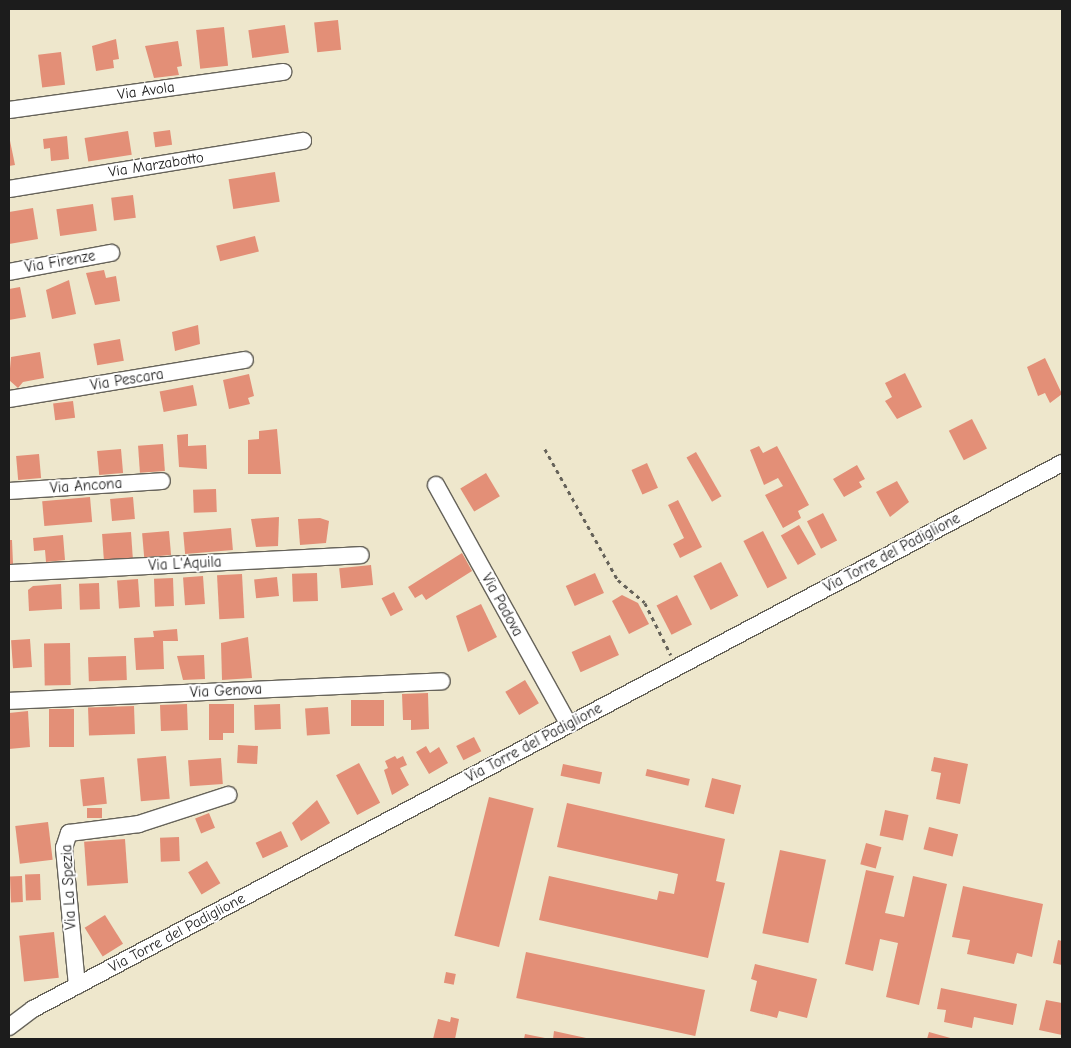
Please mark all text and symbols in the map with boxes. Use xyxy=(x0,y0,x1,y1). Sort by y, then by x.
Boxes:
street label: Via Avola xyxy=(116,78,176,104)
street label: Via Marzabotto xyxy=(107,149,205,181)
street label: Via Firenze xyxy=(23,247,97,277)
street label: Via Pescara xyxy=(89,365,165,395)
street label: Via Ancona xyxy=(49,474,123,498)
street label: Via Torre del Padiglione xyxy=(821,509,963,597)
street label: Via L'Aquila xyxy=(148,553,222,575)
street label: Via Padova xyxy=(477,570,527,640)
street label: Via Genova xyxy=(189,680,263,702)
street label: Via Torre del Padiglione xyxy=(463,699,605,787)
street label: Via La Spezia xyxy=(58,844,80,930)
street label: Via Torre del Padiglione xyxy=(106,889,248,977)

